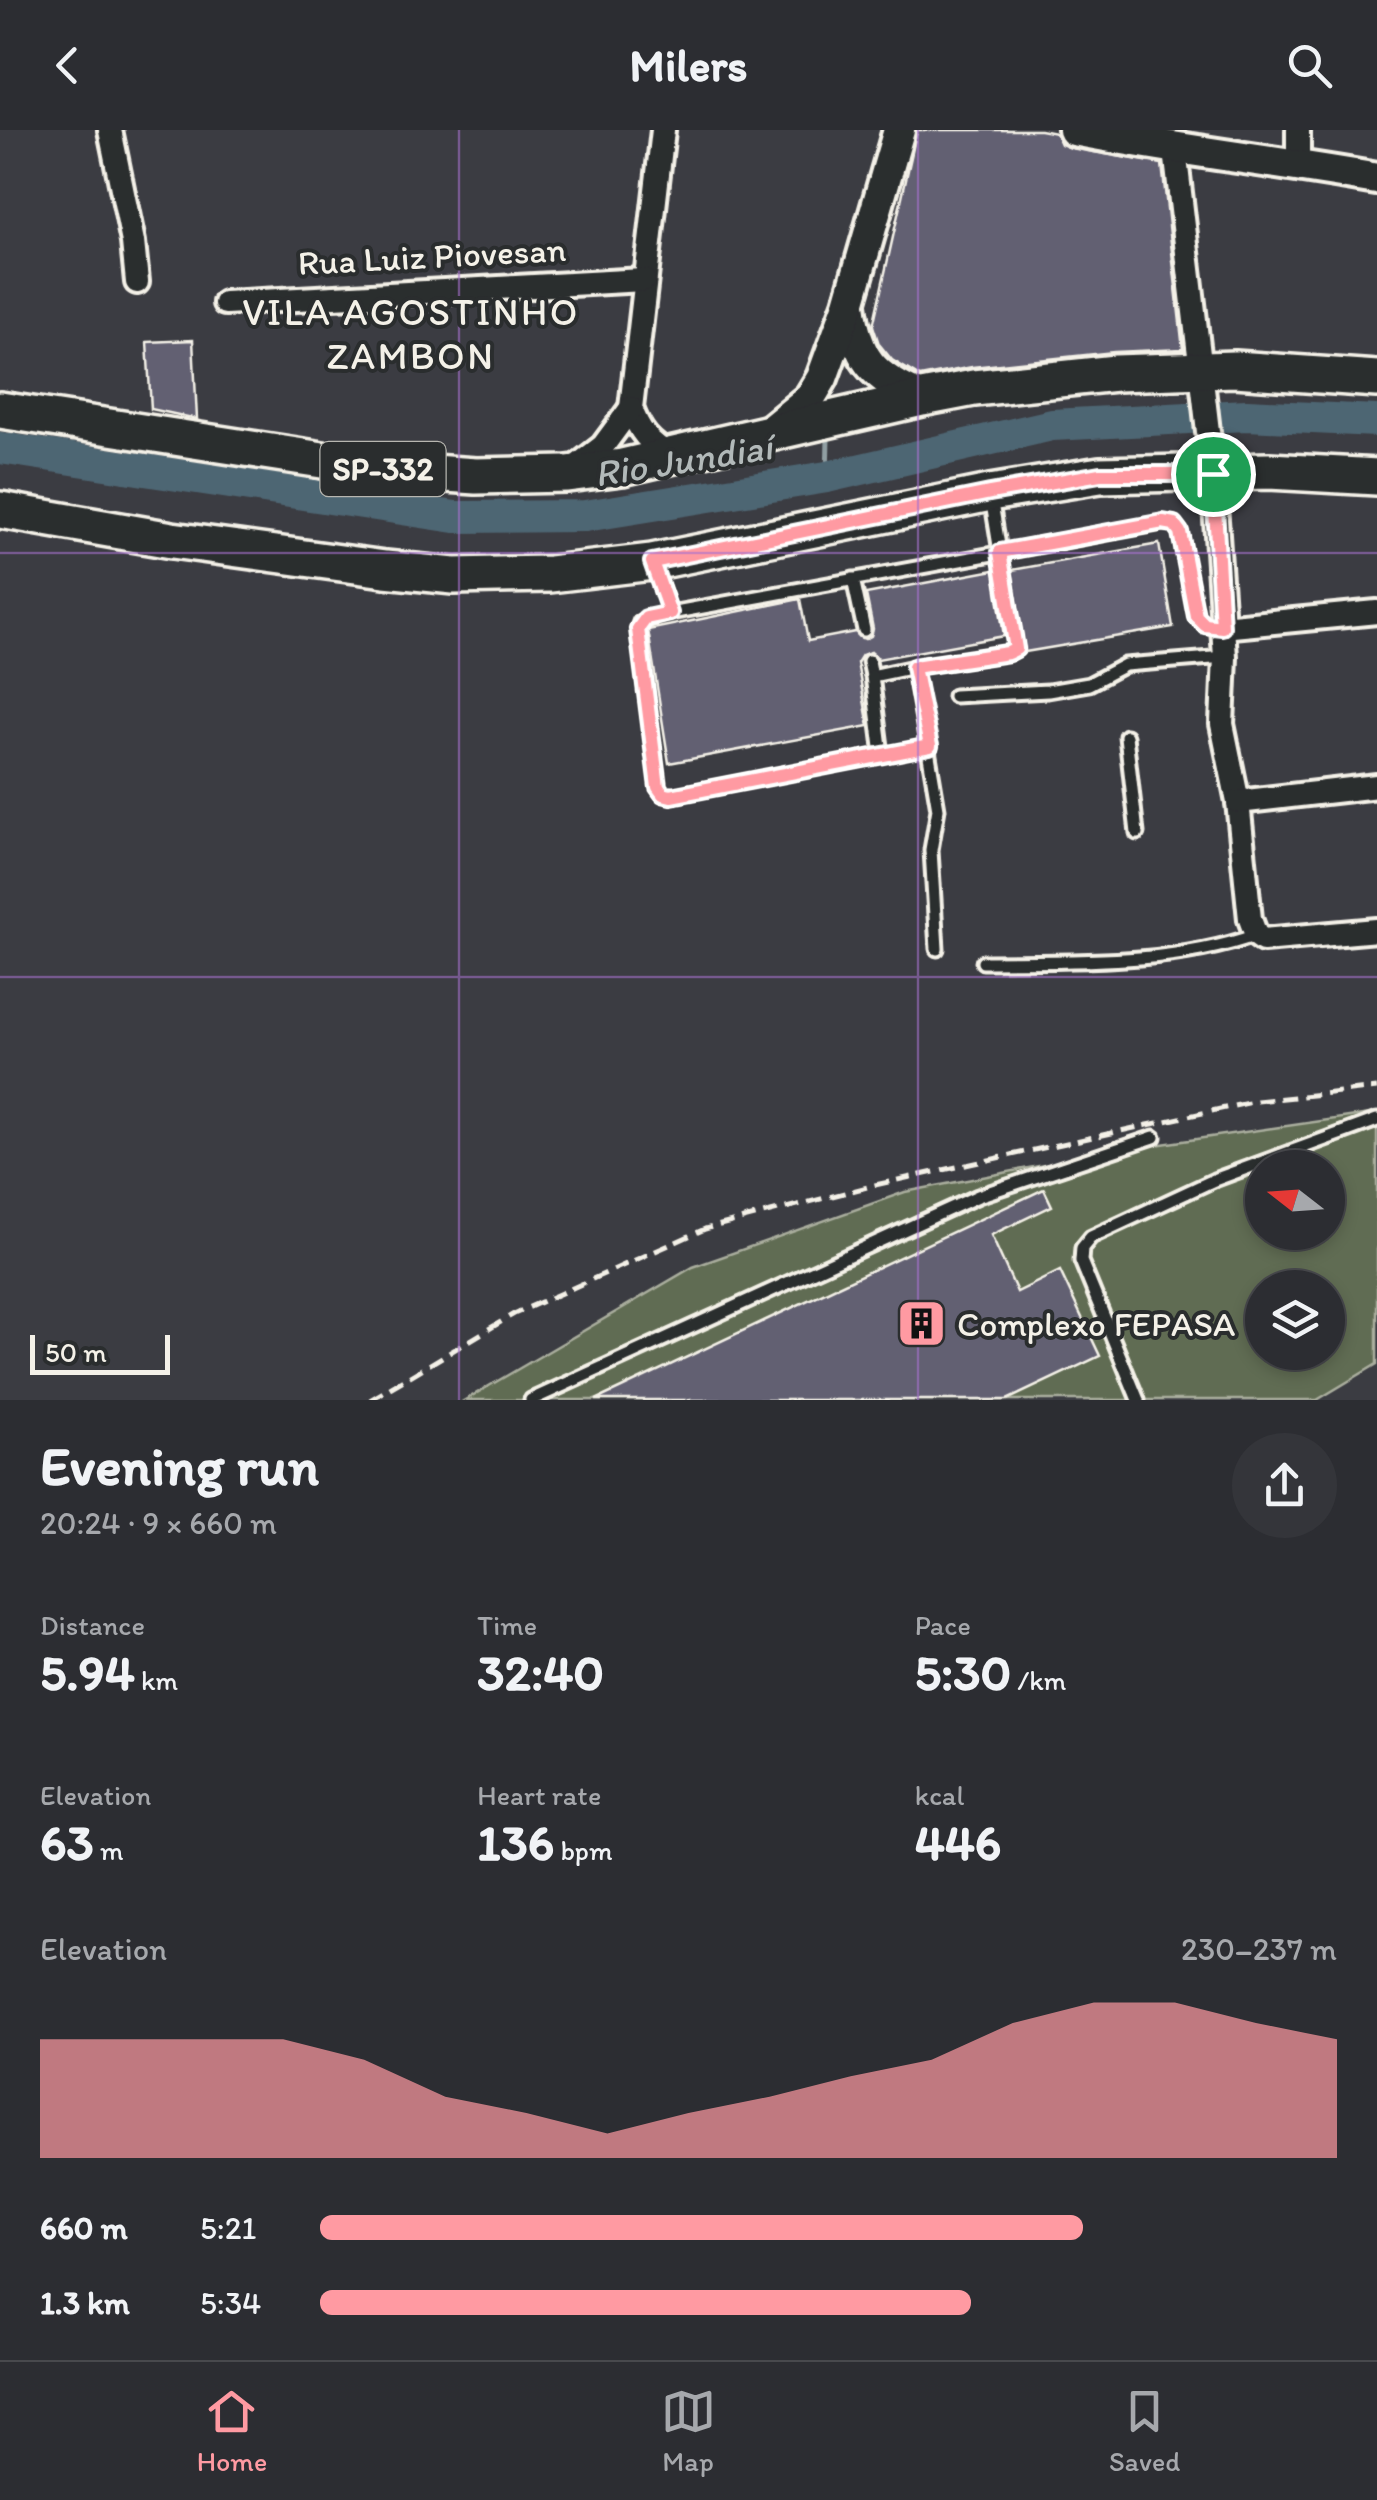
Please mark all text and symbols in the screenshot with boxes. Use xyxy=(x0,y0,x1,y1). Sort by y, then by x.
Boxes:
icon: back xyxy=(40,38,95,93)
text: Milers xyxy=(629,38,748,92)
icon: search xyxy=(1282,38,1337,93)
street label: Rua Luiz Piovesan xyxy=(297,228,567,284)
district label: VILA AGOSTINHO ZAMBON xyxy=(242,289,580,379)
water label: Rio Jundiaí xyxy=(591,422,781,497)
pin xyxy=(1171,432,1256,517)
road number: SP-332 xyxy=(320,442,446,496)
icon: arrive xyxy=(1186,447,1241,502)
north arrow xyxy=(1245,1150,1345,1250)
map controls xyxy=(1245,1150,1345,1370)
button: layers xyxy=(1245,1270,1345,1370)
building icon: Complexo FEPASA xyxy=(896,1298,948,1350)
place label: Complexo FEPASA xyxy=(957,1303,1235,1345)
scale bar xyxy=(30,1330,170,1374)
text: 50 m xyxy=(45,1335,107,1369)
text: Evening run xyxy=(40,1433,319,1499)
button: share xyxy=(1232,1433,1337,1538)
text: 20:24 · 9 × 660 m xyxy=(40,1504,277,1542)
text: Distance xyxy=(40,1608,145,1642)
text: Time xyxy=(477,1608,537,1642)
text: Pace xyxy=(915,1608,971,1642)
text: 5.94 xyxy=(40,1642,135,1703)
text: 32:40 xyxy=(477,1642,604,1703)
text: 5:30 xyxy=(915,1642,1011,1703)
text: km xyxy=(135,1663,178,1697)
text: /km xyxy=(1011,1663,1066,1697)
text: Elevation xyxy=(40,1778,151,1812)
text: Heart rate xyxy=(477,1778,601,1812)
text: kcal xyxy=(915,1778,964,1812)
text: 63 xyxy=(40,1812,94,1873)
text: 136 xyxy=(477,1812,554,1873)
text: 446 xyxy=(915,1812,1001,1873)
text: m xyxy=(94,1833,124,1867)
text: bpm xyxy=(554,1833,612,1867)
text: Elevation xyxy=(40,1930,167,1968)
text: 230–237 m xyxy=(1181,1930,1337,1968)
text: 660 m xyxy=(40,2209,128,2247)
text: 5:21 xyxy=(200,2209,256,2247)
text: 1.3 km xyxy=(40,2284,130,2322)
text: 5:34 xyxy=(200,2284,261,2322)
tab: Home xyxy=(197,2384,267,2478)
tab: Map xyxy=(661,2384,716,2478)
tab: Saved xyxy=(1109,2384,1180,2478)

